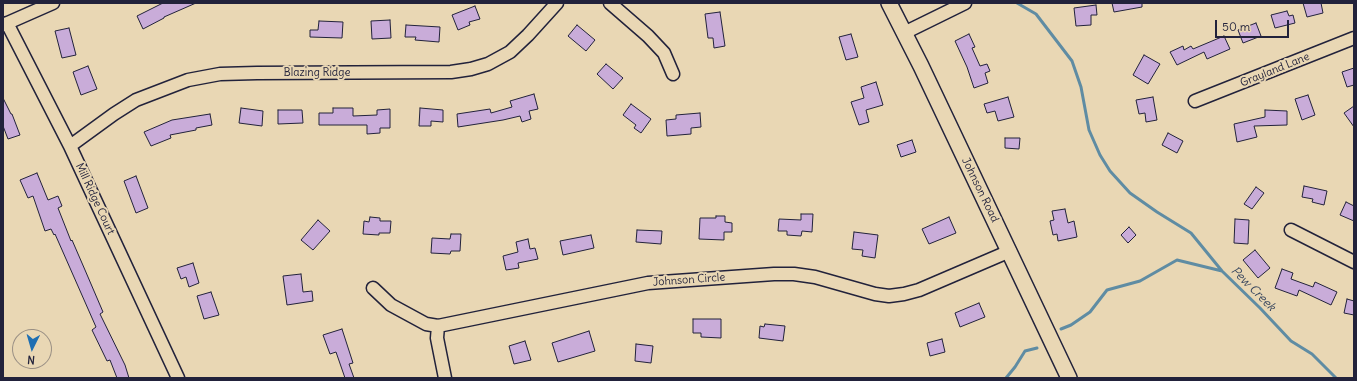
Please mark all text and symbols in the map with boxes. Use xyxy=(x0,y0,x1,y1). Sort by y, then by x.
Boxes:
scale bar xyxy=(1217,12,1291,38)
text: 50 m xyxy=(1222,19,1250,34)
street label: Grayland Lane xyxy=(1238,50,1312,90)
street label: Blazing Ridge xyxy=(284,66,350,80)
street label: Johnson Road xyxy=(959,155,1001,225)
street label: Mill Ridge Court xyxy=(73,161,117,237)
water label: Pew Creek xyxy=(1228,264,1278,314)
street label: Johnson Circle xyxy=(652,271,726,289)
north arrow xyxy=(12,329,52,369)
text: N xyxy=(27,353,35,367)

